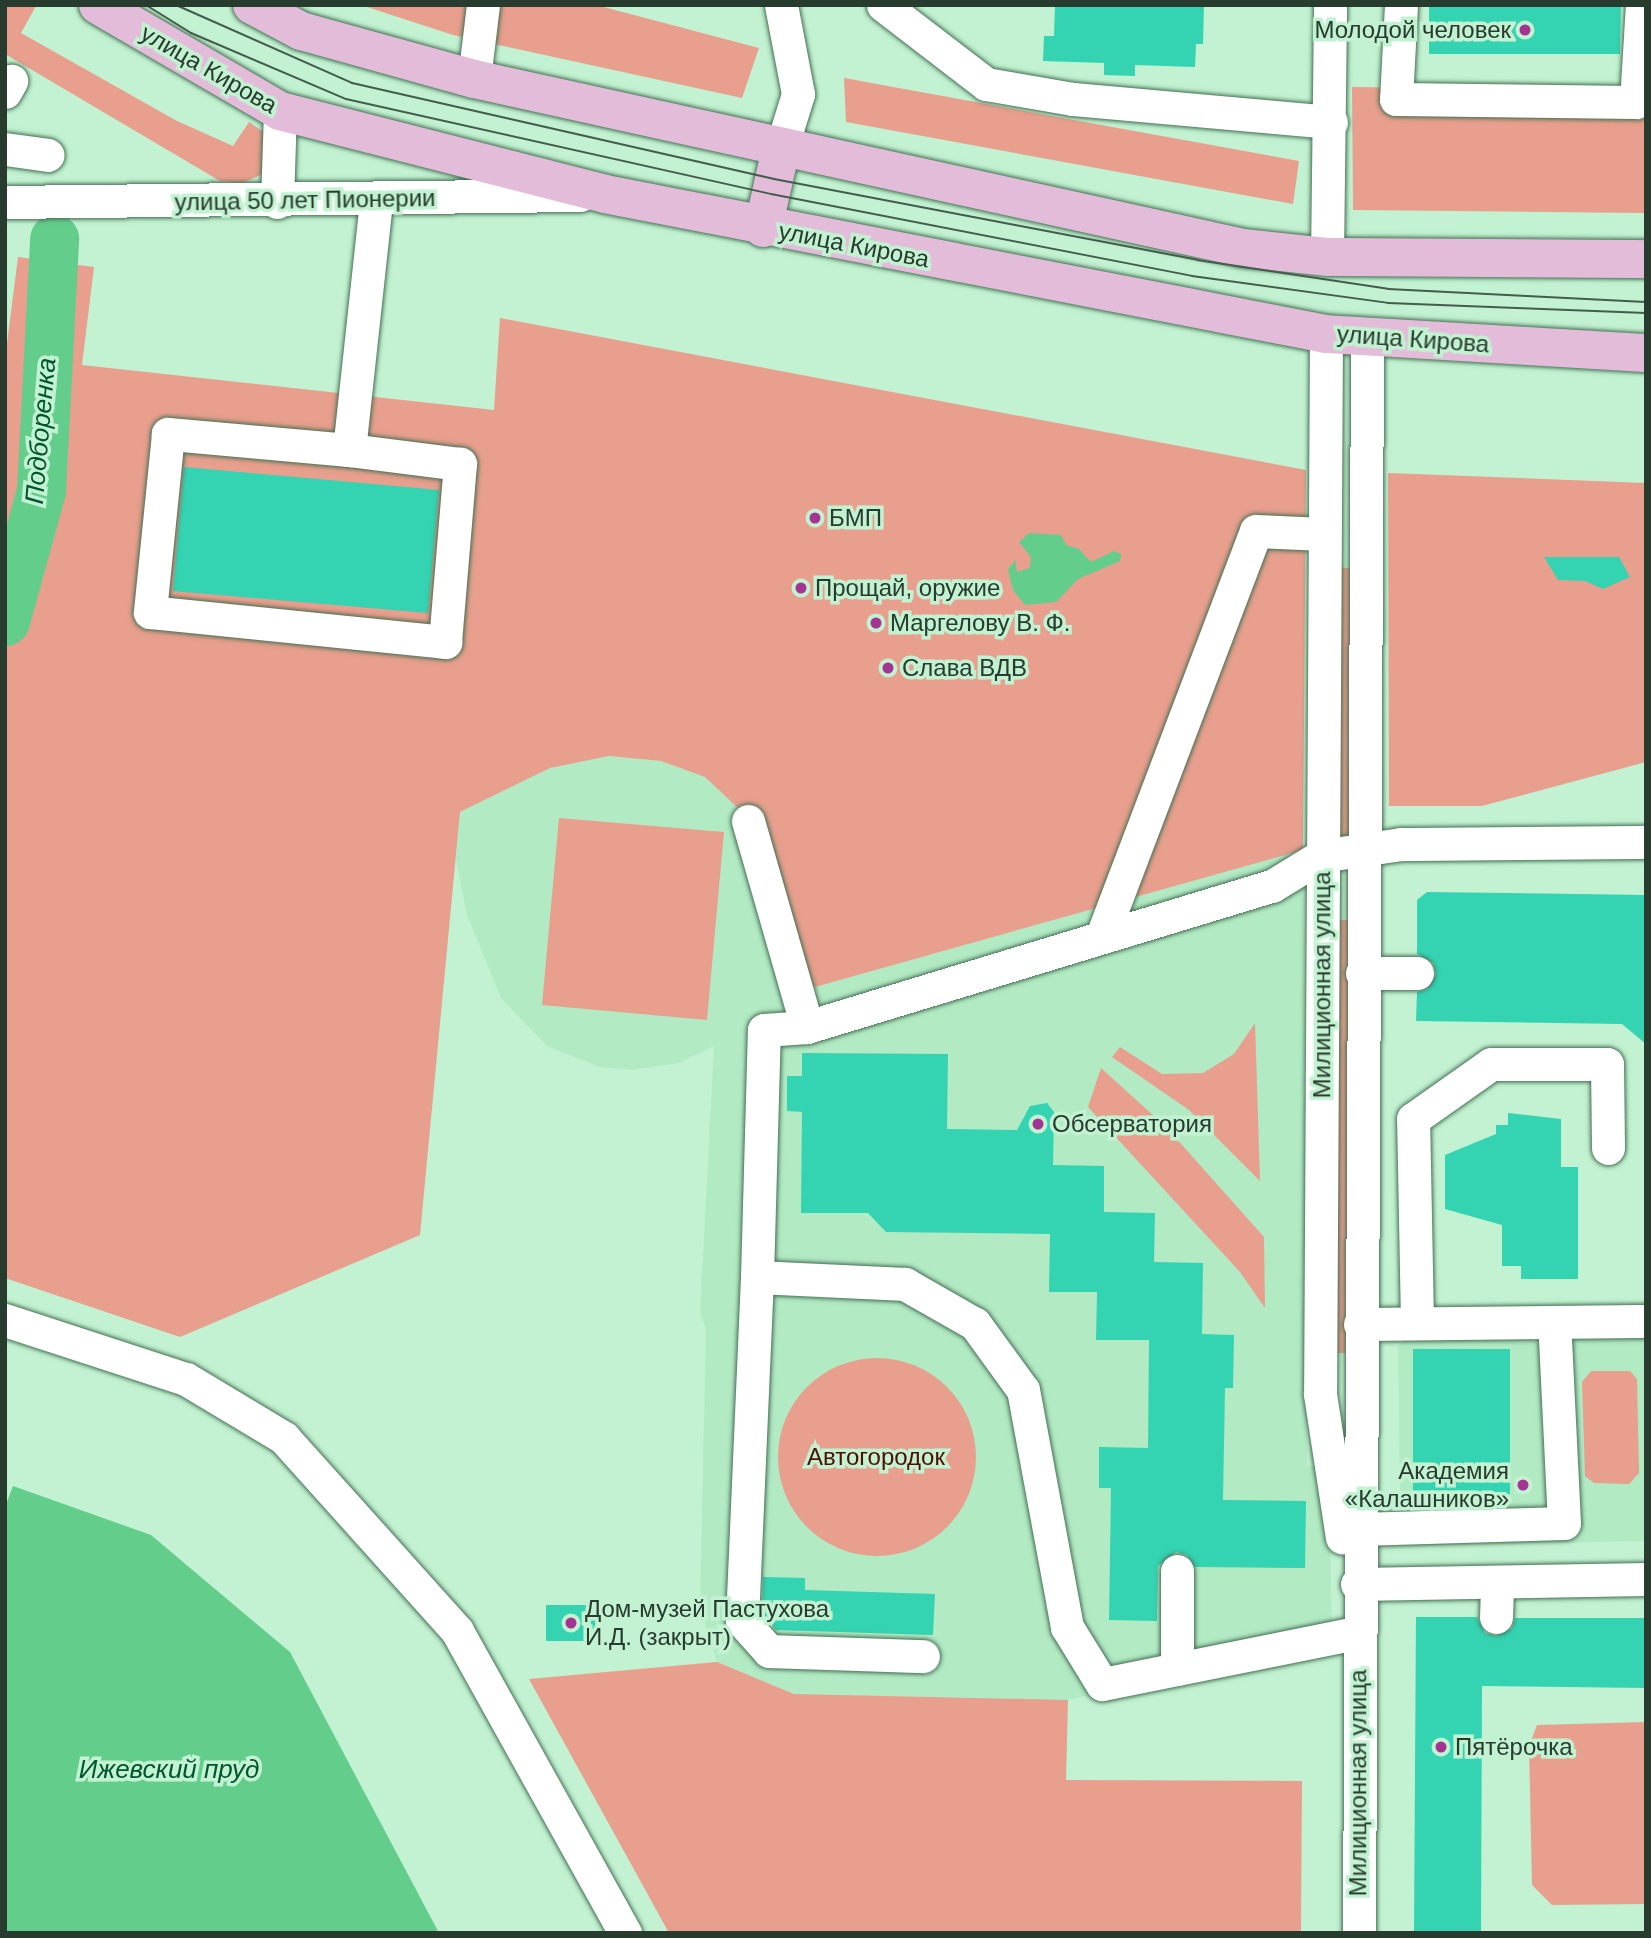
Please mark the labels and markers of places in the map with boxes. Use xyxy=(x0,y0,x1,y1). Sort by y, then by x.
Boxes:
place label: Молодой человек xyxy=(1314,16,1511,44)
marker: Молодой человек xyxy=(1517,22,1533,38)
place label: БМП xyxy=(829,504,882,532)
marker: БМП xyxy=(807,510,823,526)
place label: Прощай, оружие xyxy=(815,574,1000,602)
marker: Прощай, оружие xyxy=(793,580,809,596)
place label: Маргелову В. Ф. xyxy=(890,609,1071,637)
marker: Маргелову В. Ф. xyxy=(868,615,884,631)
place label: Слава ВДВ xyxy=(902,654,1027,682)
marker: Слава ВДВ xyxy=(880,660,896,676)
place label: Обсерватория xyxy=(1052,1110,1212,1138)
marker: Обсерватория xyxy=(1030,1116,1046,1132)
place label: Академия «Калашников» xyxy=(1345,1457,1509,1513)
marker: Академия «Калашников» xyxy=(1515,1477,1531,1493)
place label: Дом-музей Пастухова И.Д. (закрыт) xyxy=(585,1595,829,1651)
marker: Дом-музей Пастухова И.Д. (закрыт) xyxy=(563,1615,579,1631)
place label: Пятёрочка xyxy=(1455,1733,1573,1761)
marker: Пятёрочка xyxy=(1433,1739,1449,1755)

